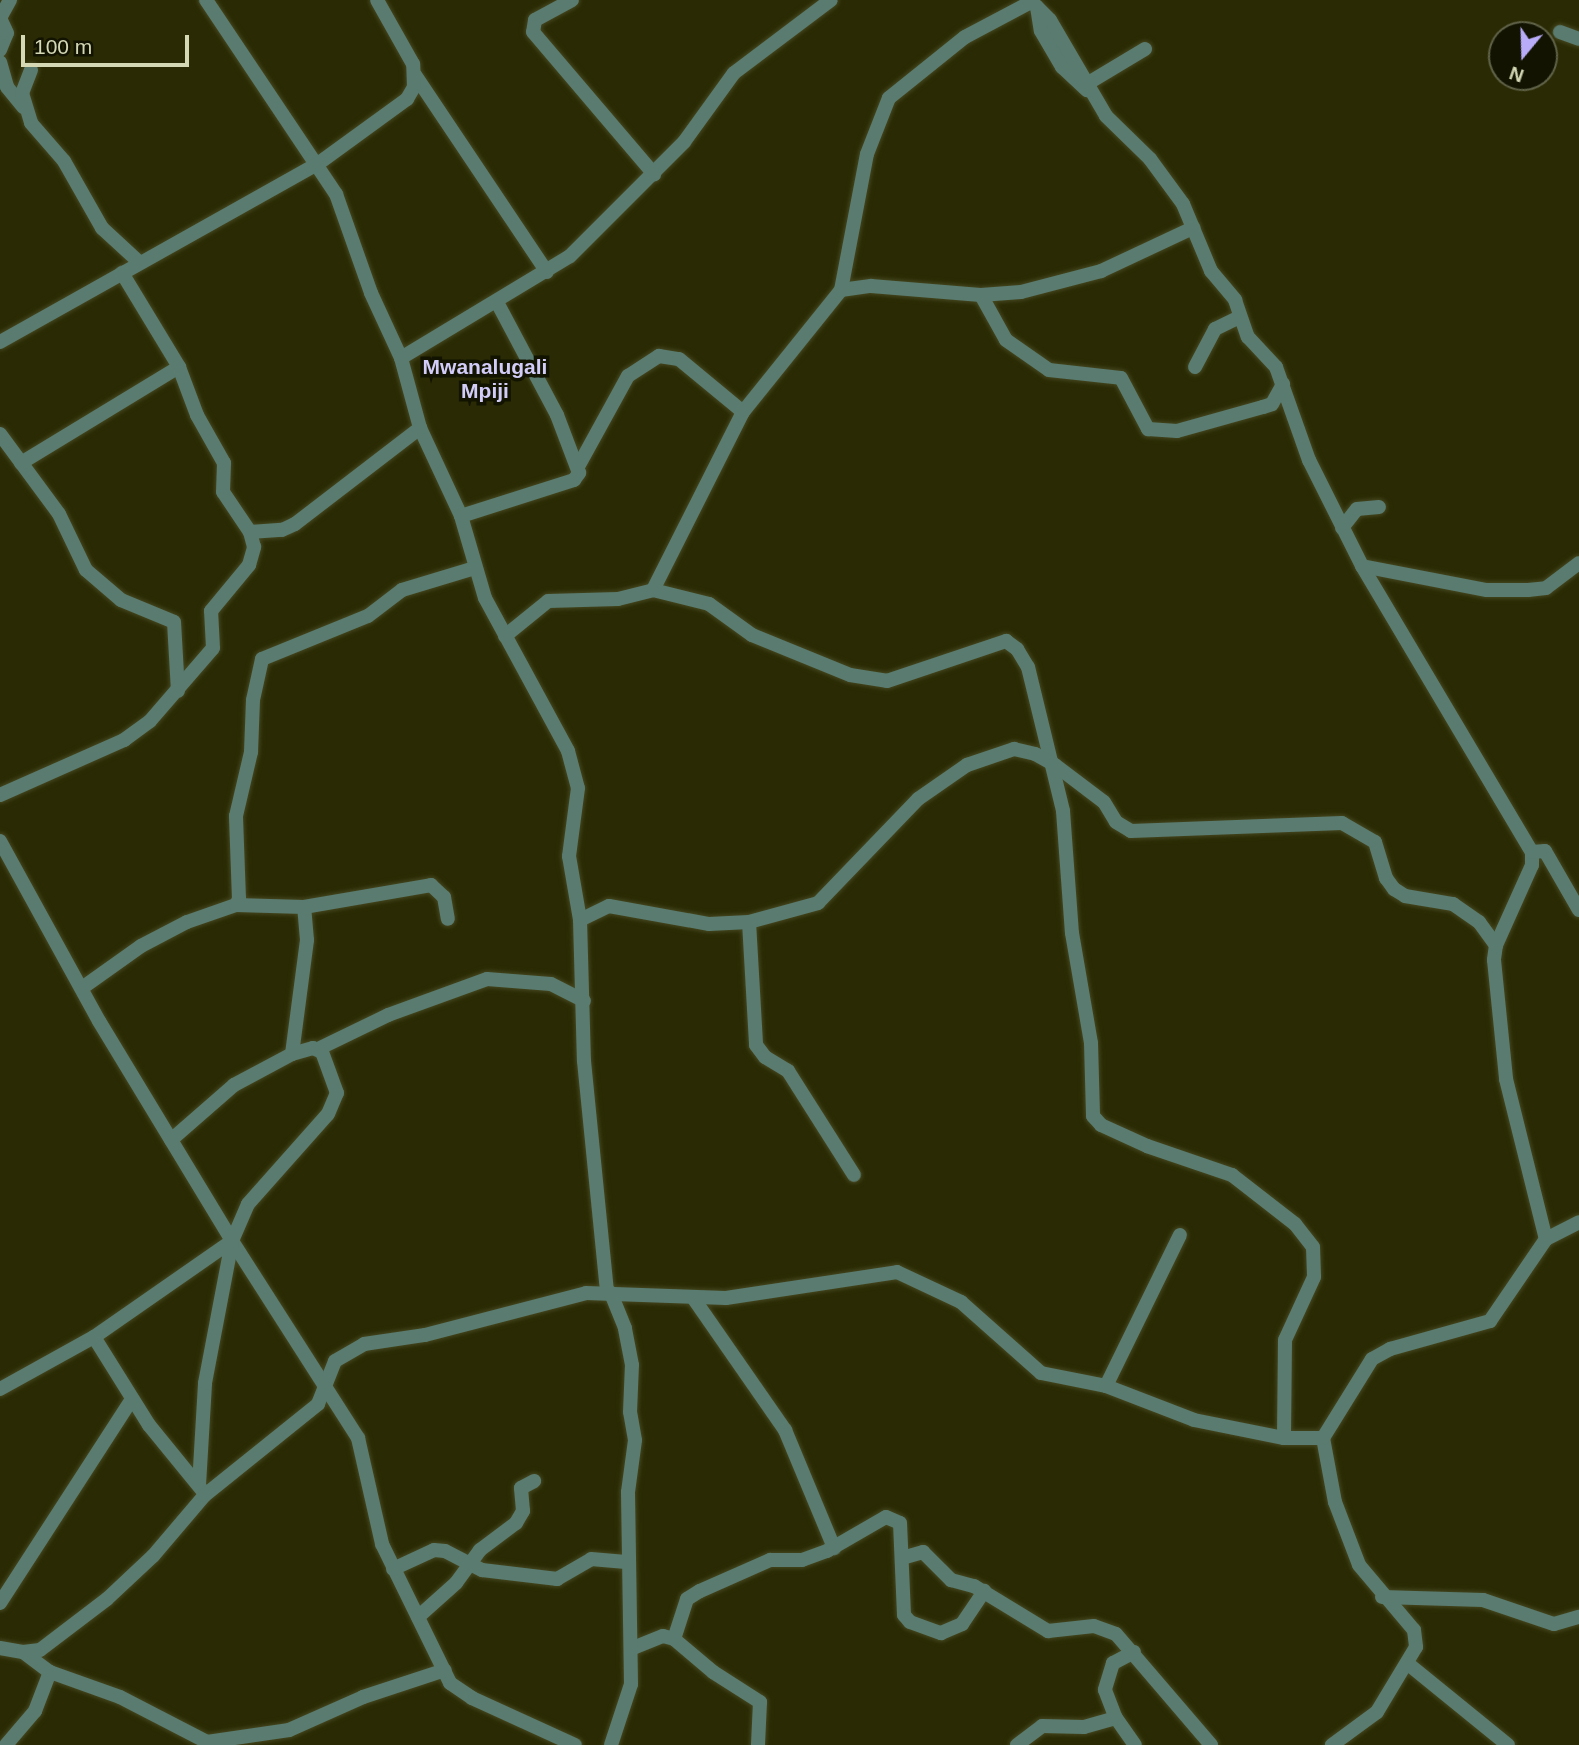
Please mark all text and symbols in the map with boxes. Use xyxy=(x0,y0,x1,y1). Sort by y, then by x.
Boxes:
scale bar xyxy=(24,21,192,65)
north arrow xyxy=(1488,21,1558,91)
text: 100 m xyxy=(34,35,92,58)
text: N xyxy=(1507,62,1527,87)
district label: Mwanalugali Mpiji xyxy=(423,354,547,404)

